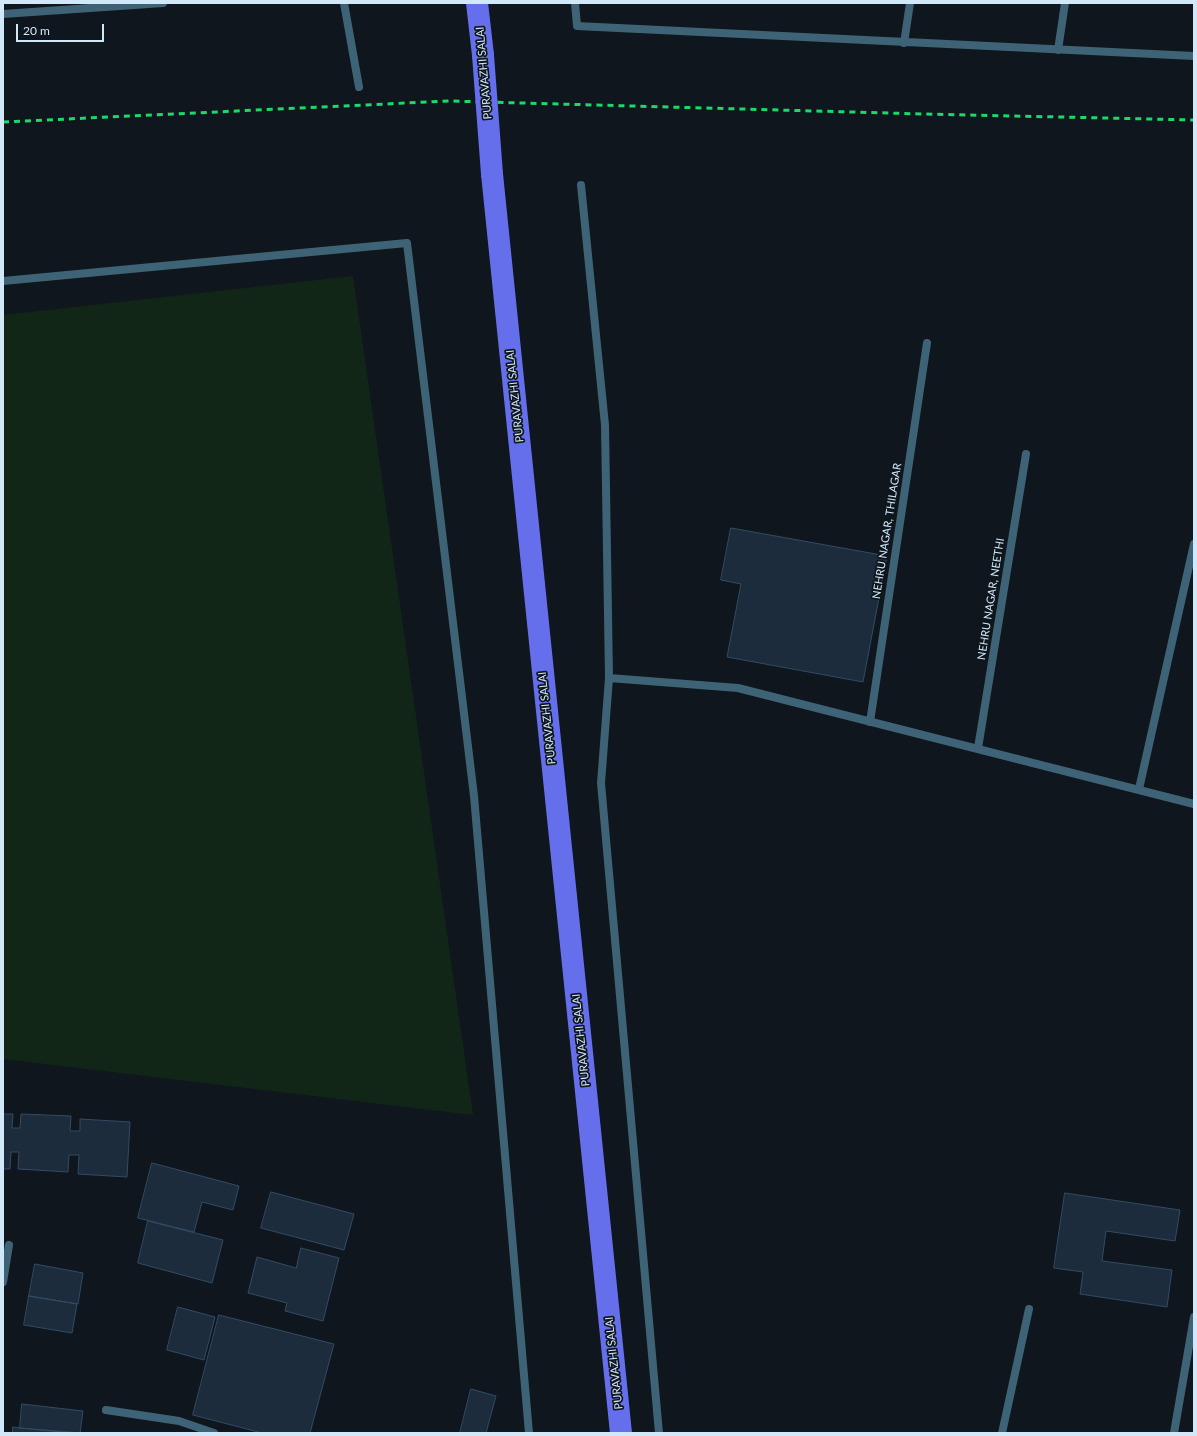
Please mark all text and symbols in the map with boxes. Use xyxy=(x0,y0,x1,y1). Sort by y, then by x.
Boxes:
scale bar xyxy=(18,16,106,42)
text: 20 m xyxy=(23,23,50,38)
street label: PURAVAZHI SALAI xyxy=(473,26,495,120)
street label: PURAVAZHI SALAI xyxy=(504,349,526,443)
street label: NEHRU NAGAR, THILAGAR xyxy=(870,462,904,600)
street label: NEHRU NAGAR, NEETHI xyxy=(975,537,1007,661)
street label: PURAVAZHI SALAI xyxy=(536,671,558,765)
street label: PURAVAZHI SALAI xyxy=(570,993,592,1087)
street label: PURAVAZHI SALAI xyxy=(603,1316,625,1410)

